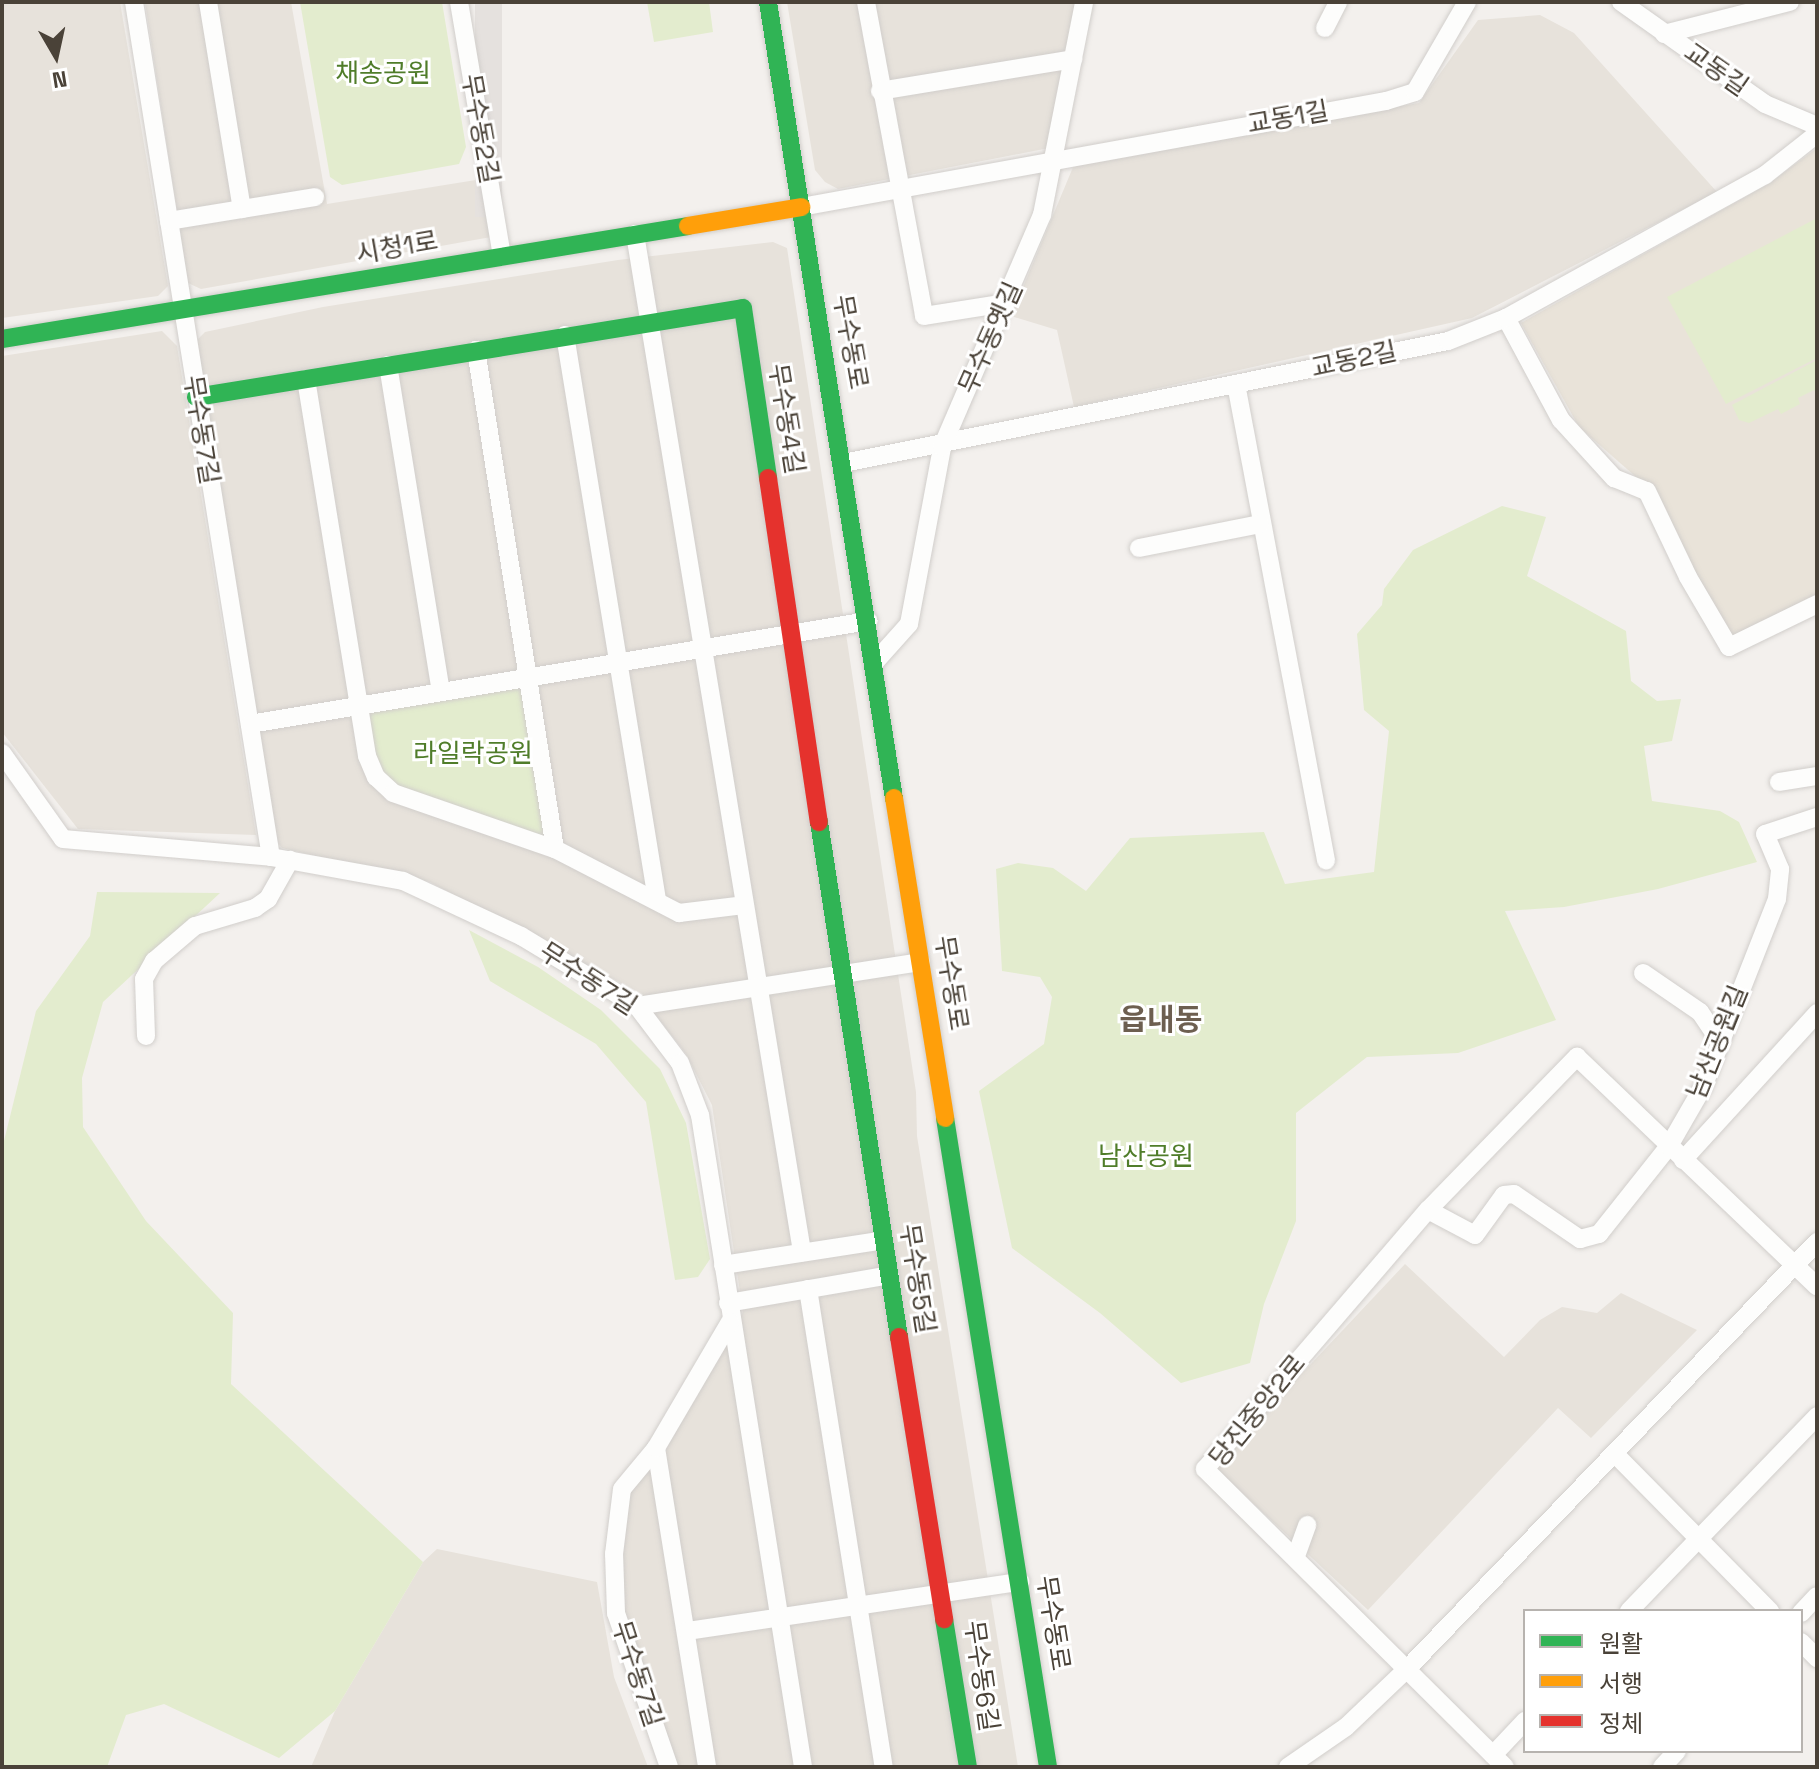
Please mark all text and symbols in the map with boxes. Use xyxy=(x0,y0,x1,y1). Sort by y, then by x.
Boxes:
north arrow xyxy=(16,16,96,96)
street label: 교동길 xyxy=(1678,37,1754,103)
park label: 채송공원 xyxy=(335,58,431,90)
text: N xyxy=(50,65,69,95)
street label: 무수동2길 xyxy=(455,71,505,187)
street label: 교동1길 xyxy=(1245,95,1331,141)
street label: 시청1로 xyxy=(354,225,440,271)
street label: 무수동옛길 xyxy=(952,277,1030,399)
street label: 무수동로 xyxy=(826,292,874,392)
street label: 교동2길 xyxy=(1308,336,1400,384)
street label: 무수동4길 xyxy=(762,361,810,477)
street label: 무수동7길 xyxy=(177,373,225,487)
park label: 라일락공원 xyxy=(413,738,533,770)
street label: 무수동로 xyxy=(928,933,974,1033)
street label: 무수동7길 xyxy=(533,936,643,1022)
street label: 남산공원길 xyxy=(1681,981,1755,1103)
district label: 읍내동 xyxy=(1120,1002,1202,1038)
park label: 남산공원 xyxy=(1098,1141,1194,1173)
street label: 무수동5길 xyxy=(893,1222,941,1336)
street label: 당진중앙2로 xyxy=(1203,1349,1313,1473)
street label: 무수동로 xyxy=(1030,1573,1076,1673)
legend xyxy=(1523,1609,1803,1753)
street label: 무수동7길 xyxy=(605,1617,669,1731)
street label: 무수동6길 xyxy=(958,1619,1004,1733)
text: 원활 xyxy=(1599,1628,1643,1659)
text: 서행 xyxy=(1599,1668,1643,1699)
text: 정체 xyxy=(1599,1708,1643,1739)

